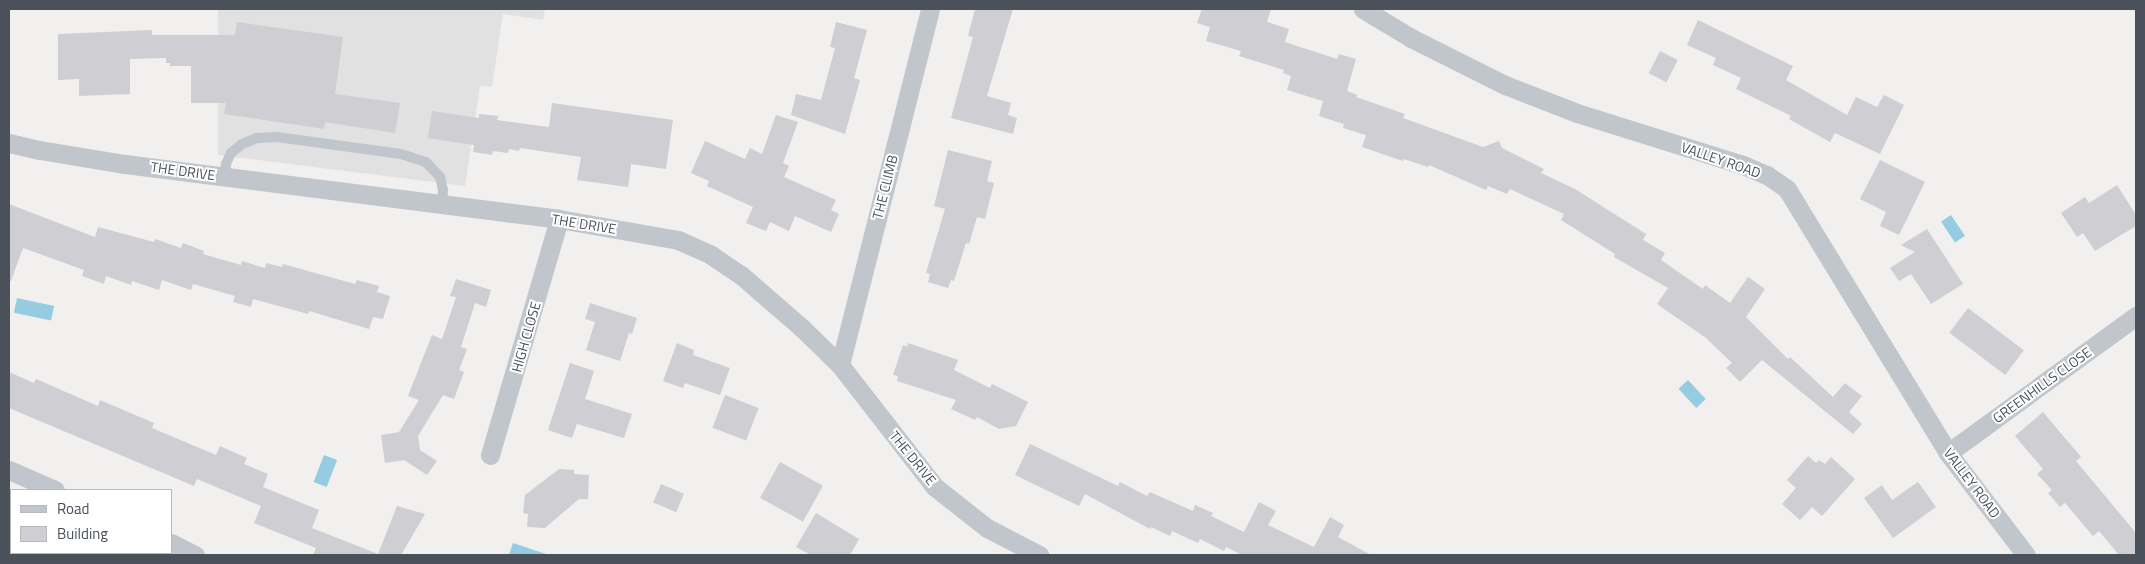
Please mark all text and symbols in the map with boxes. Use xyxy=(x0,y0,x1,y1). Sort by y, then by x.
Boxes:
street label: VALLEY ROAD xyxy=(1679,139,1763,181)
street label: THE CLIMB xyxy=(869,153,901,221)
street label: THE DRIVE xyxy=(150,158,216,184)
street label: THE DRIVE xyxy=(551,211,617,237)
street label: HIGH CLOSE xyxy=(508,300,544,374)
street label: GREENHILLS CLOSE xyxy=(1989,344,2095,426)
street label: THE DRIVE xyxy=(886,428,940,488)
street label: VALLEY ROAD xyxy=(1940,445,2004,521)
legend xyxy=(10,489,172,554)
text: Road xyxy=(57,497,89,520)
text: Building xyxy=(57,522,108,545)

